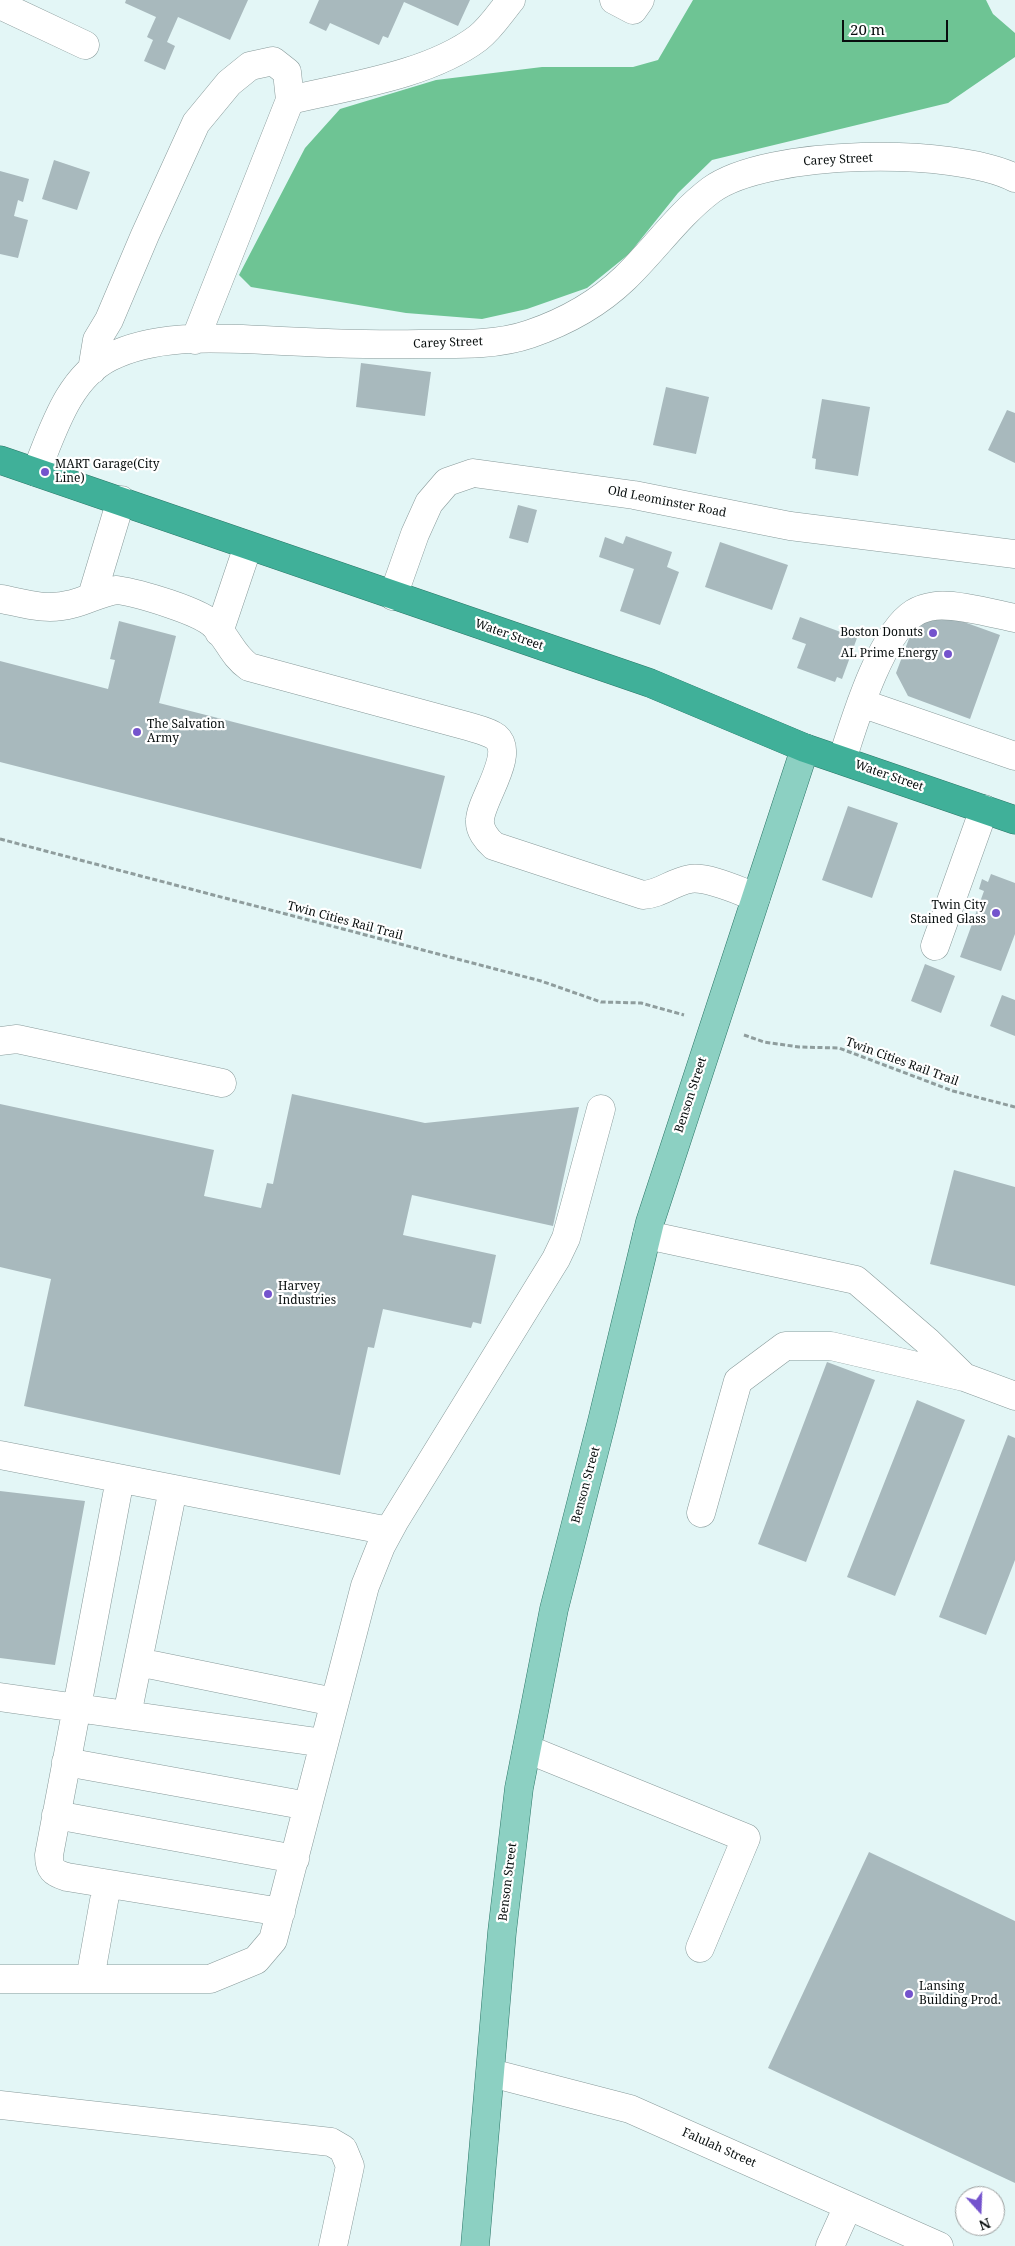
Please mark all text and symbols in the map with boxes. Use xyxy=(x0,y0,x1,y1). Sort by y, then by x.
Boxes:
scale bar xyxy=(845,10,951,42)
text: 20 m xyxy=(850,19,885,39)
street label: Carey Street xyxy=(803,151,873,169)
street label: Carey Street xyxy=(413,335,483,351)
place label: MART Garage(City Line) xyxy=(55,458,160,486)
marker: MART Garage(City Line) xyxy=(39,466,51,478)
street label: Old Leominster Road xyxy=(606,483,728,521)
street label: Water Street xyxy=(473,617,545,653)
place label: Boston Donuts xyxy=(840,626,923,640)
marker: Boston Donuts xyxy=(927,627,939,639)
place label: AL Prime Energy xyxy=(841,647,938,661)
marker: AL Prime Energy xyxy=(942,648,954,660)
place label: The Salvation Army xyxy=(147,718,225,746)
marker: The Salvation Army xyxy=(131,726,143,738)
street label: Water Street xyxy=(853,758,925,794)
street label: Twin Cities Rail Trail xyxy=(286,899,404,943)
place label: Twin City Stained Glass xyxy=(910,899,986,927)
marker: Twin City Stained Glass xyxy=(990,907,1002,919)
street label: Twin Cities Rail Trail xyxy=(844,1035,960,1089)
street label: Benson Street xyxy=(672,1055,710,1135)
place label: Harvey Industries xyxy=(278,1280,336,1308)
marker: Harvey Industries xyxy=(262,1288,274,1300)
street label: Benson Street xyxy=(569,1445,603,1525)
street label: Benson Street xyxy=(496,1842,520,1922)
place label: Lansing Building Prod. xyxy=(919,1980,1001,2008)
marker: Lansing Building Prod. xyxy=(903,1988,915,2000)
street label: Falulah Street xyxy=(680,2125,758,2171)
north arrow xyxy=(955,2186,1005,2236)
text: N xyxy=(977,2214,993,2235)

